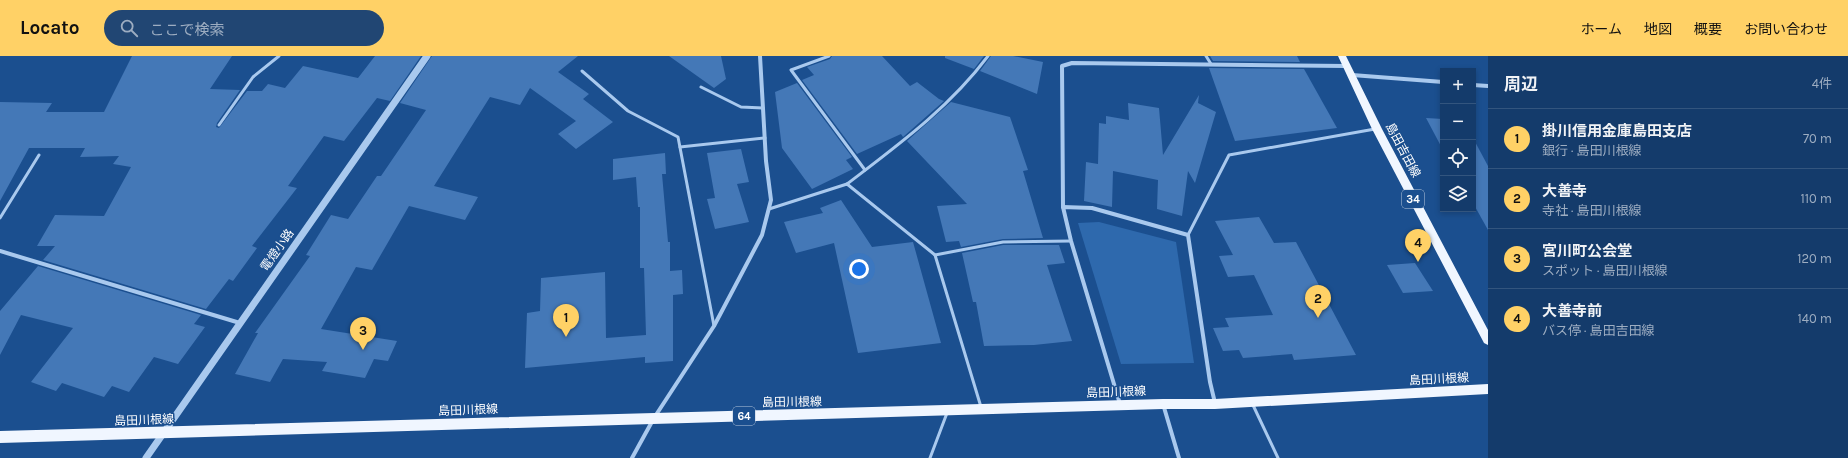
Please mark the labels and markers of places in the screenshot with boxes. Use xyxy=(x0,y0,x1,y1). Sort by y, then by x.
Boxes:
pin: 4 xyxy=(1405,229,1431,262)
pin: 2 xyxy=(1305,285,1331,318)
pin: 1 xyxy=(553,304,579,337)
pin: 3 xyxy=(350,317,376,350)

